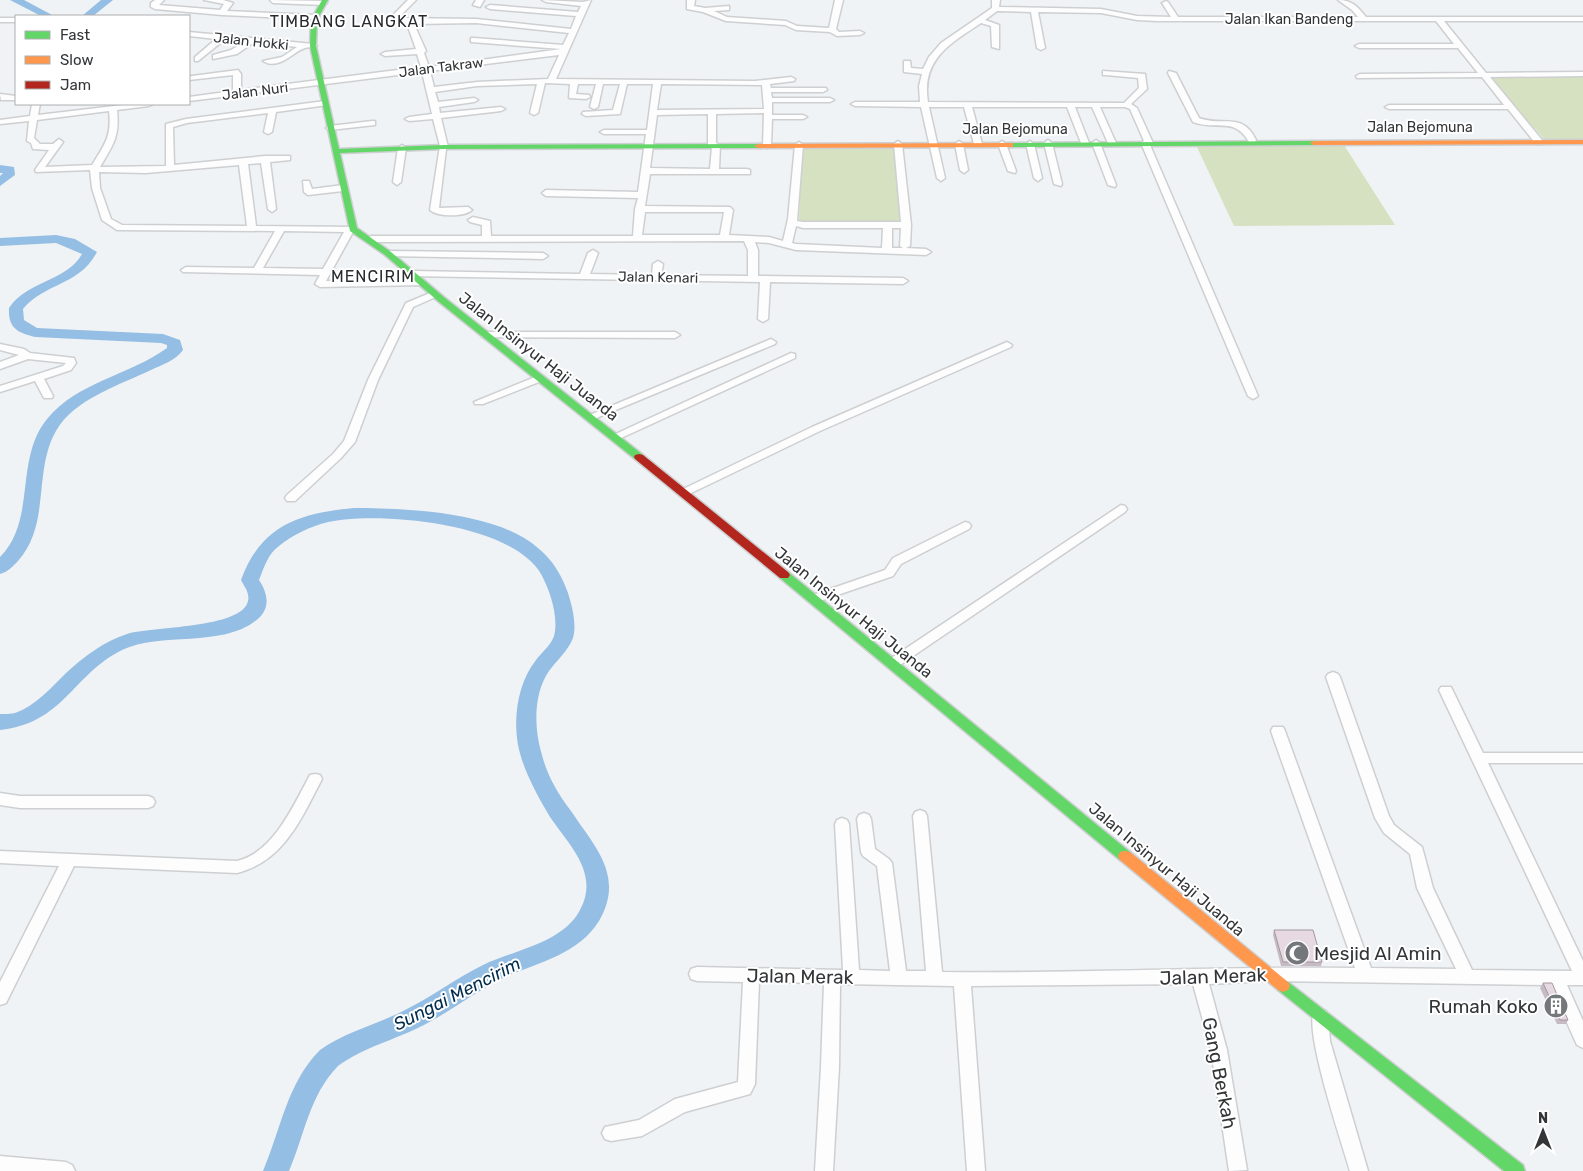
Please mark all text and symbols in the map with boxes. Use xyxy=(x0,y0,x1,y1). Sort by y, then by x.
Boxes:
street label: Jalan Ikan Bandeng xyxy=(1225,11,1353,28)
district label: TIMBANG LANGKAT xyxy=(270,12,428,31)
legend xyxy=(15,15,190,105)
text: Fast xyxy=(60,26,90,44)
street label: Jalan Hokki xyxy=(213,29,289,54)
text: Slow xyxy=(60,51,93,69)
street label: Jalan Takraw xyxy=(398,54,484,81)
text: Jam xyxy=(60,76,91,94)
street label: Jalan Nuri xyxy=(221,79,289,104)
street label: Jalan Bejomuna xyxy=(1367,119,1473,136)
street label: Jalan Bejomuna xyxy=(962,121,1068,138)
district label: MENCIRIM xyxy=(331,267,415,286)
street label: Jalan Kenari xyxy=(618,268,698,287)
street label: Jalan Insinyur Haji Juanda xyxy=(455,288,622,425)
street label: Jalan Insinyur Haji Juanda xyxy=(771,543,937,682)
street label: Jalan Insinyur Haji Juanda xyxy=(1085,799,1249,940)
mosque icon: Mesjid Al Amin xyxy=(1284,940,1310,966)
place label: Mesjid Al Amin xyxy=(1314,942,1442,965)
water label: Sungai Mencirim xyxy=(390,952,524,1036)
street label: Jalan Merak xyxy=(1159,963,1267,990)
street label: Jalan Merak xyxy=(746,964,854,989)
building icon: Rumah Koko xyxy=(1543,993,1569,1019)
place label: Rumah Koko xyxy=(1429,995,1538,1018)
street label: Gang Berkah xyxy=(1197,1015,1242,1131)
north arrow xyxy=(1518,1106,1568,1156)
text: N xyxy=(1538,1110,1548,1127)

